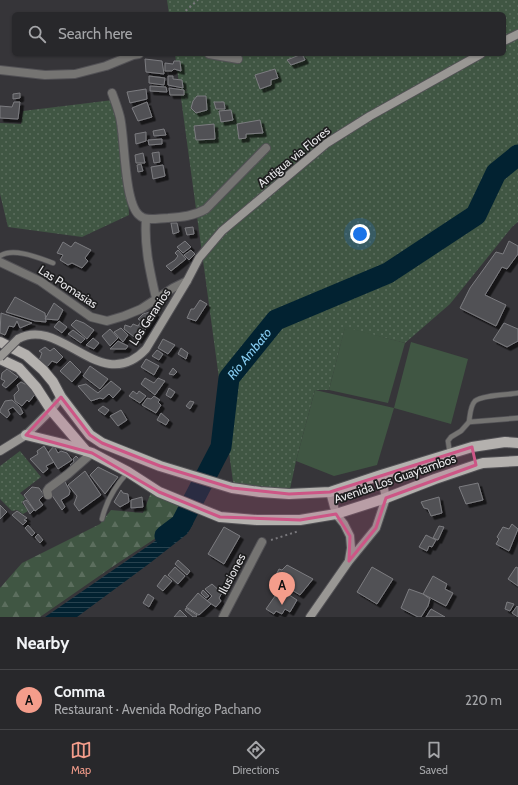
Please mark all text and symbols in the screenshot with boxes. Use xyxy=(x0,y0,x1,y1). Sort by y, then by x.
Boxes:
search box xyxy=(12,12,506,56)
icon: search xyxy=(26,23,48,45)
text: Search here xyxy=(58,25,133,43)
street label: Antigua via Flores xyxy=(255,123,333,190)
your location xyxy=(350,224,370,244)
street label: Las Pomasias xyxy=(36,262,101,311)
street label: Los Geranios xyxy=(126,286,173,348)
water label: Río Ambato xyxy=(223,324,275,382)
street label: Avenida Los Guaytambos xyxy=(332,451,458,506)
street label: Ilusiones xyxy=(215,551,249,597)
pin: A xyxy=(269,572,295,605)
text: Nearby xyxy=(16,633,69,653)
text: Comma xyxy=(54,683,105,701)
text: A xyxy=(25,692,33,708)
text: 220 m xyxy=(465,692,502,708)
text: Restaurant · Avenida Rodrigo Pachano xyxy=(54,701,261,717)
tab: Map xyxy=(70,739,92,777)
tab: Directions xyxy=(232,739,279,777)
tab: Saved xyxy=(419,739,448,777)

